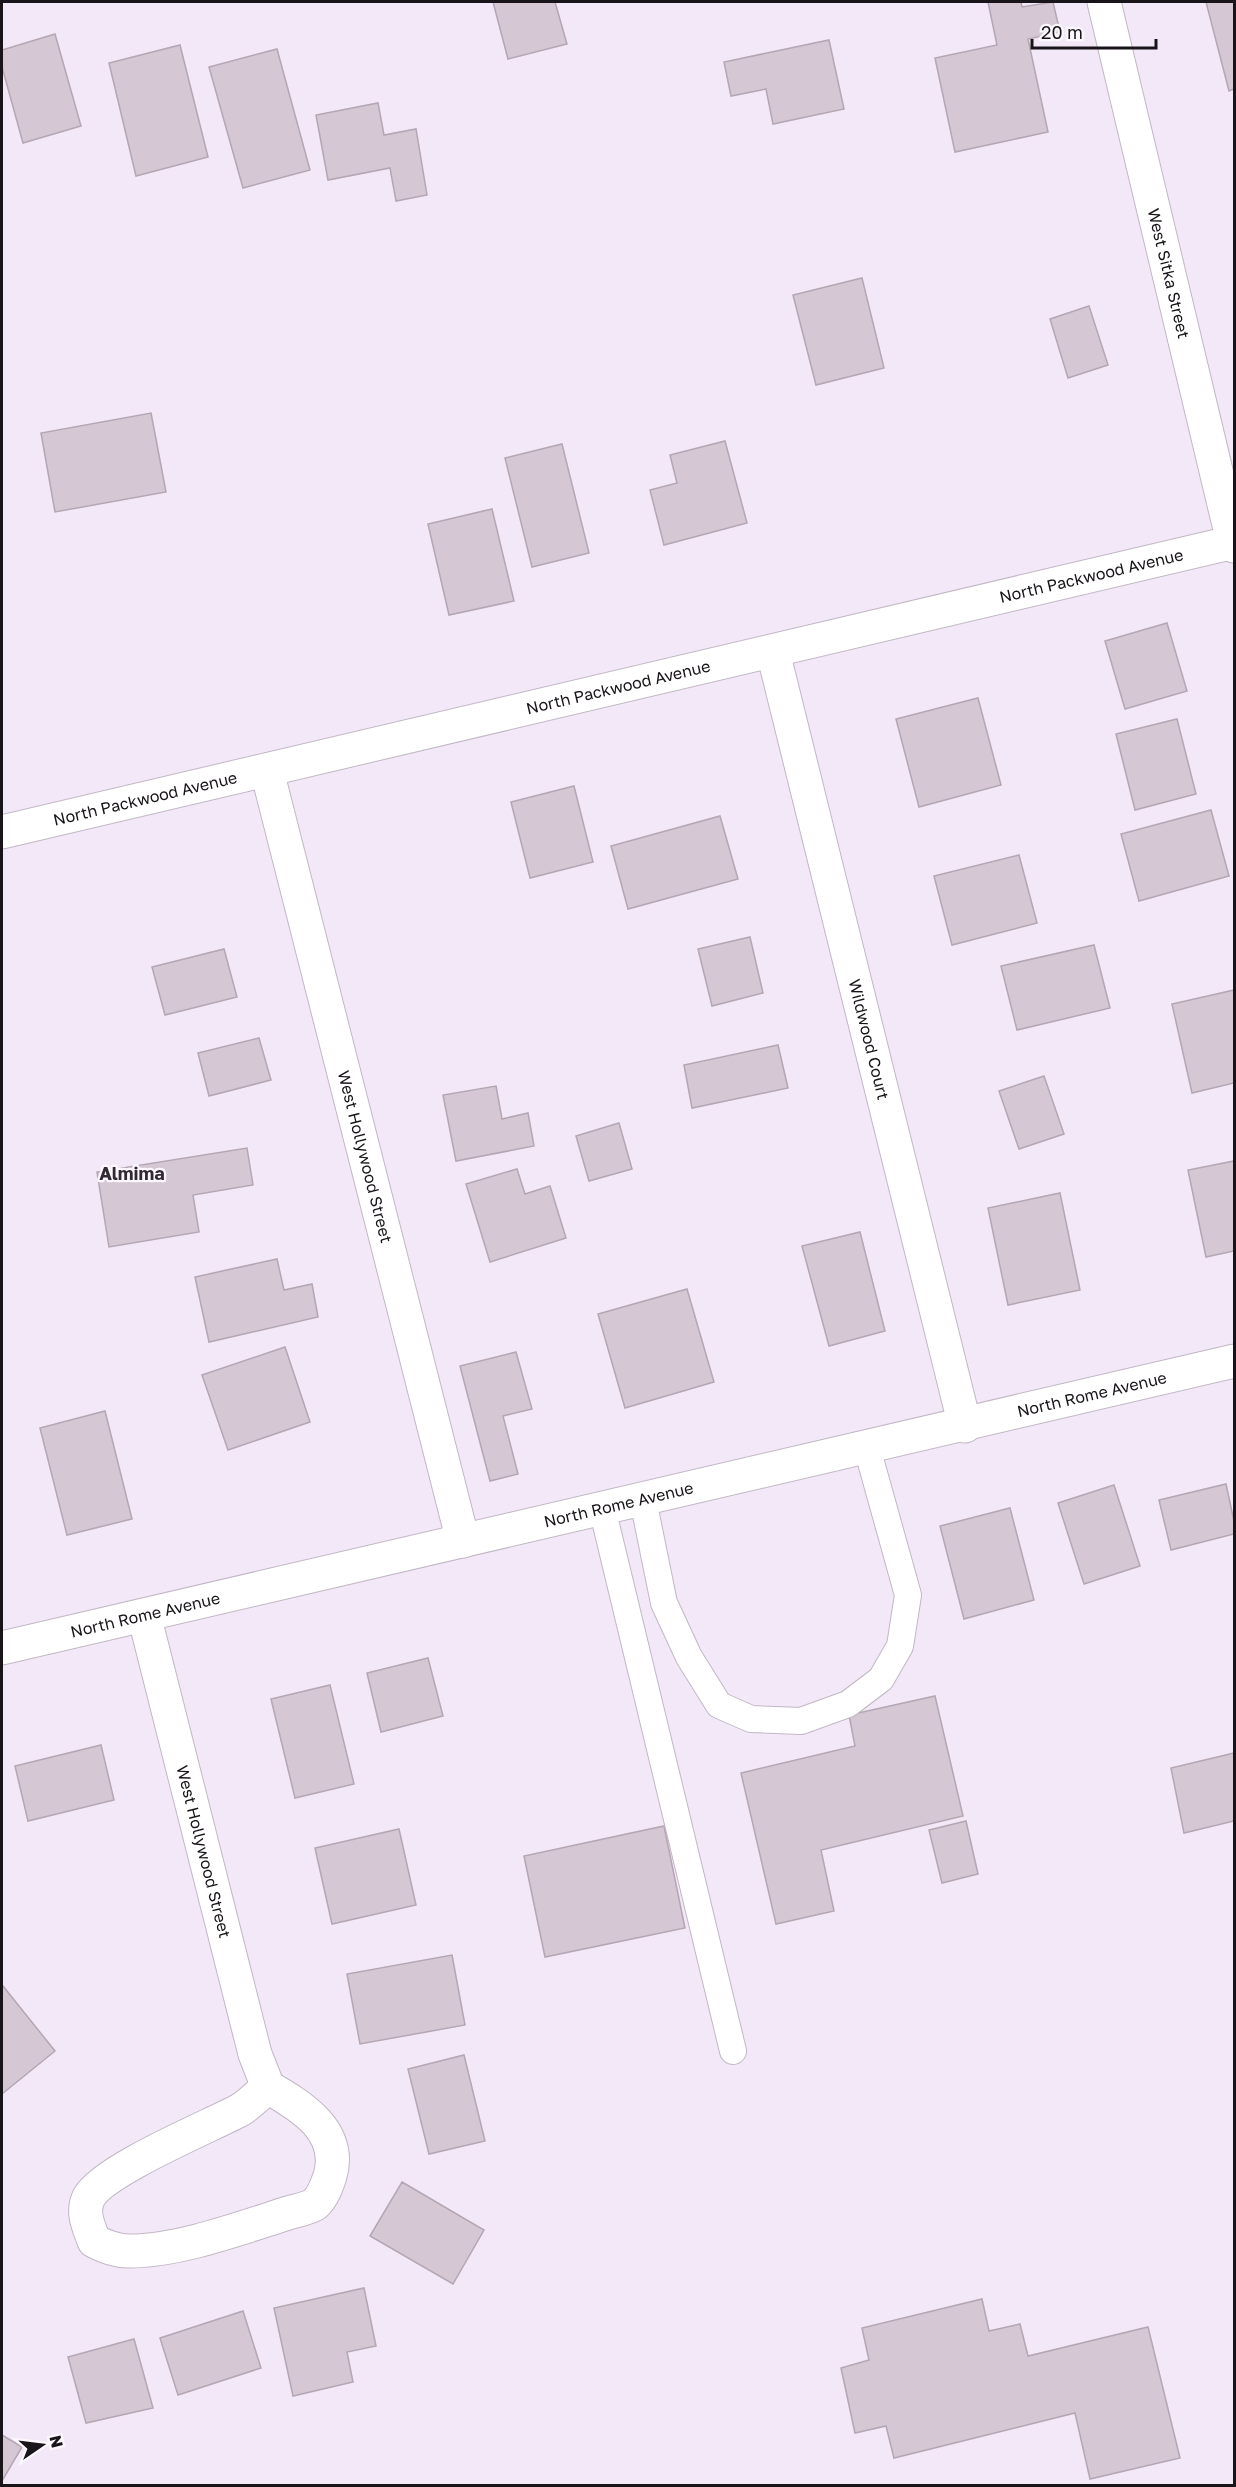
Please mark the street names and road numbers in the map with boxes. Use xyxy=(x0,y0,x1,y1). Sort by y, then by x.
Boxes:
street label: West Sitka Street xyxy=(1144,206,1194,340)
street label: North Packwood Avenue xyxy=(997,544,1185,607)
street label: North Packwood Avenue xyxy=(524,656,712,718)
street label: North Packwood Avenue xyxy=(51,767,239,830)
street label: Wildwood Court xyxy=(844,977,894,1102)
street label: West Hollywood Street xyxy=(334,1068,397,1245)
street label: North Rome Avenue xyxy=(1015,1367,1169,1421)
street label: North Rome Avenue xyxy=(542,1477,695,1531)
street label: North Rome Avenue xyxy=(68,1588,222,1642)
street label: West Hollywood Street xyxy=(172,1763,235,1940)

